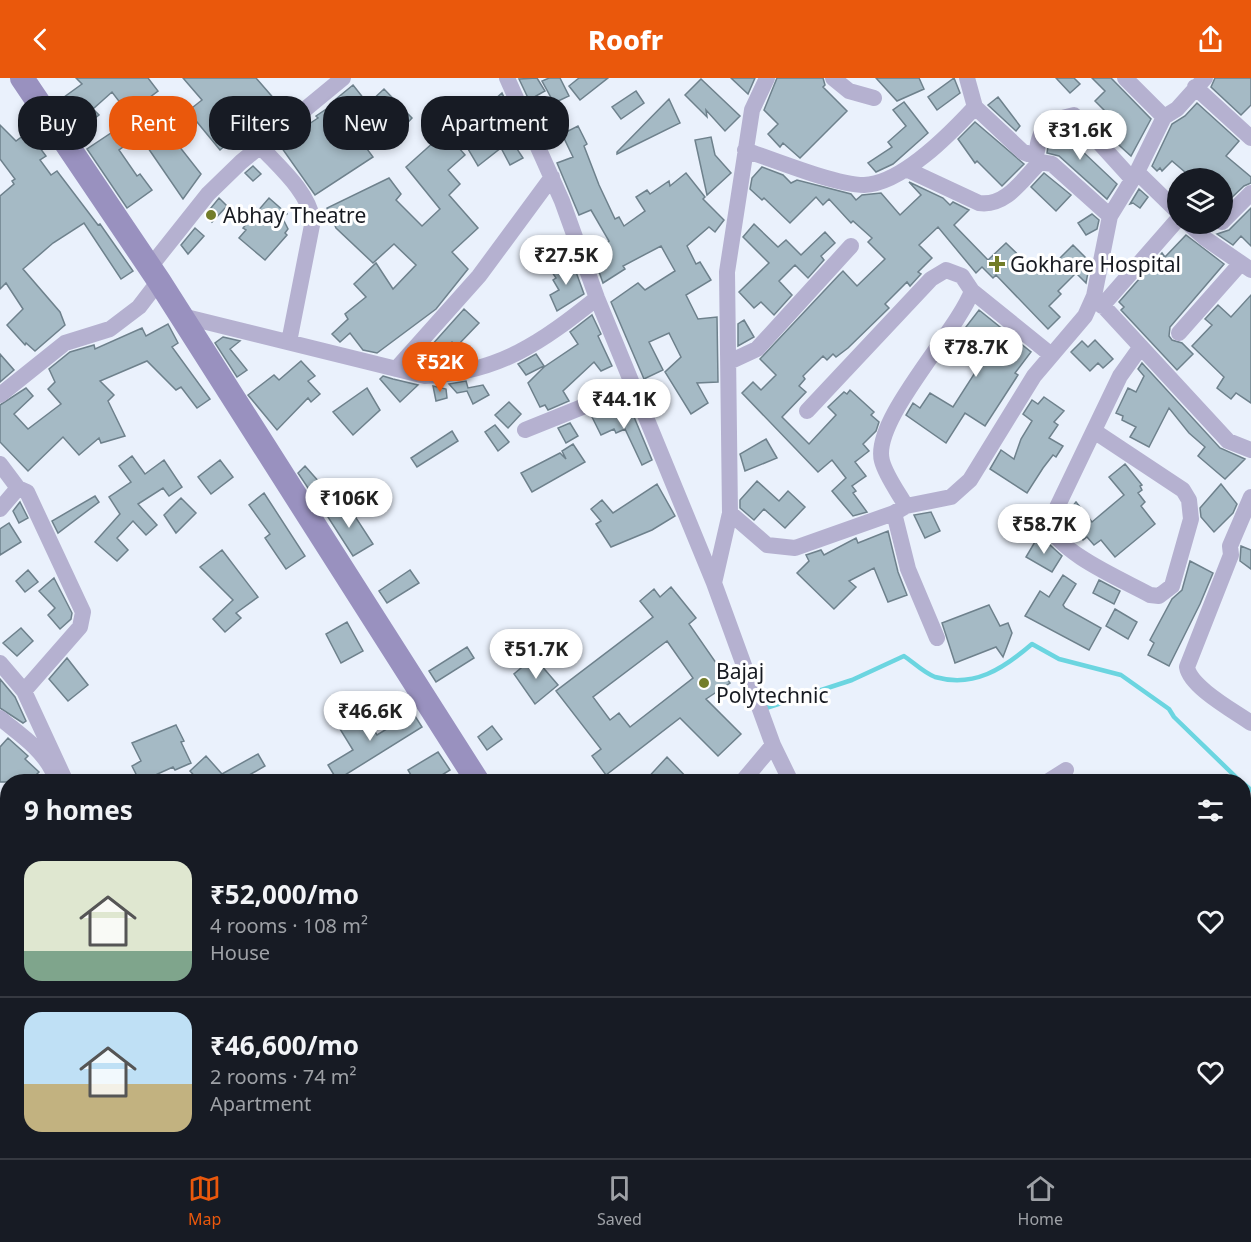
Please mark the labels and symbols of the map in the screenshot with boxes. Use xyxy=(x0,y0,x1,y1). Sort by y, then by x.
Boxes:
pin: ₹31.6K xyxy=(1031,110,1129,161)
place label: Abhay Theatre xyxy=(223,201,366,229)
marker: Abhay Theatre xyxy=(204,208,218,222)
pin: ₹27.5K xyxy=(517,235,615,286)
place label: Gokhare Hospital xyxy=(1010,250,1181,278)
marker: Gokhare Hospital xyxy=(988,255,1006,273)
pin: ₹78.7K xyxy=(927,327,1025,378)
pin: ₹52K xyxy=(404,342,476,393)
pin: ₹44.1K xyxy=(575,379,673,430)
pin: ₹106K xyxy=(307,478,391,529)
pin: ₹58.7K xyxy=(995,504,1093,555)
pin: ₹51.7K xyxy=(487,629,585,680)
place label: Bajaj Polytechnic xyxy=(716,657,829,709)
marker: Bajaj Polytechnic xyxy=(697,676,711,690)
pin: ₹46.6K xyxy=(321,691,419,742)

